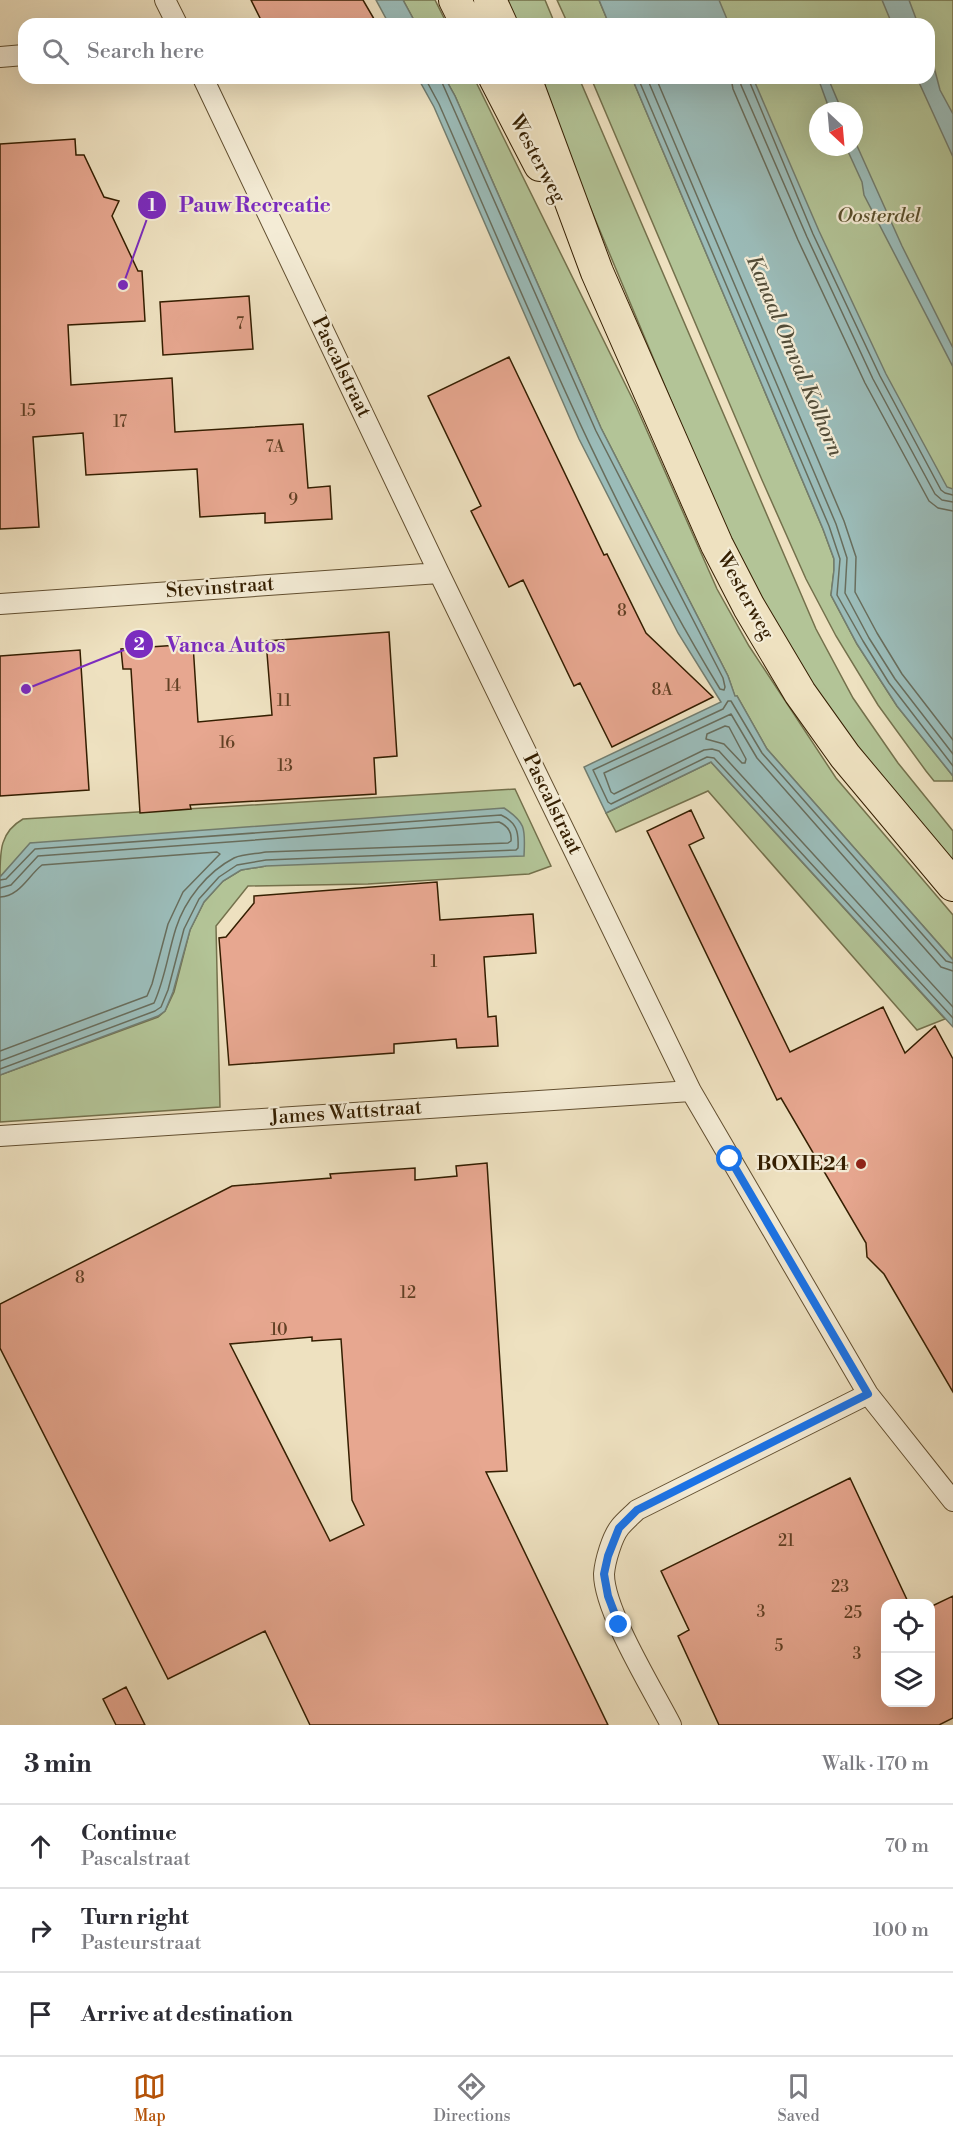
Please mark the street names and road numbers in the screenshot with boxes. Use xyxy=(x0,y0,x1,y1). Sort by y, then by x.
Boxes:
street label: Westerweg xyxy=(503,110,571,208)
street label: Pascalstraat xyxy=(306,312,376,422)
street label: Westerweg xyxy=(710,547,780,645)
street label: Stevinstraat xyxy=(165,572,275,604)
street label: Pascalstraat xyxy=(517,749,587,859)
street label: James Wattstraat xyxy=(268,1095,423,1131)

